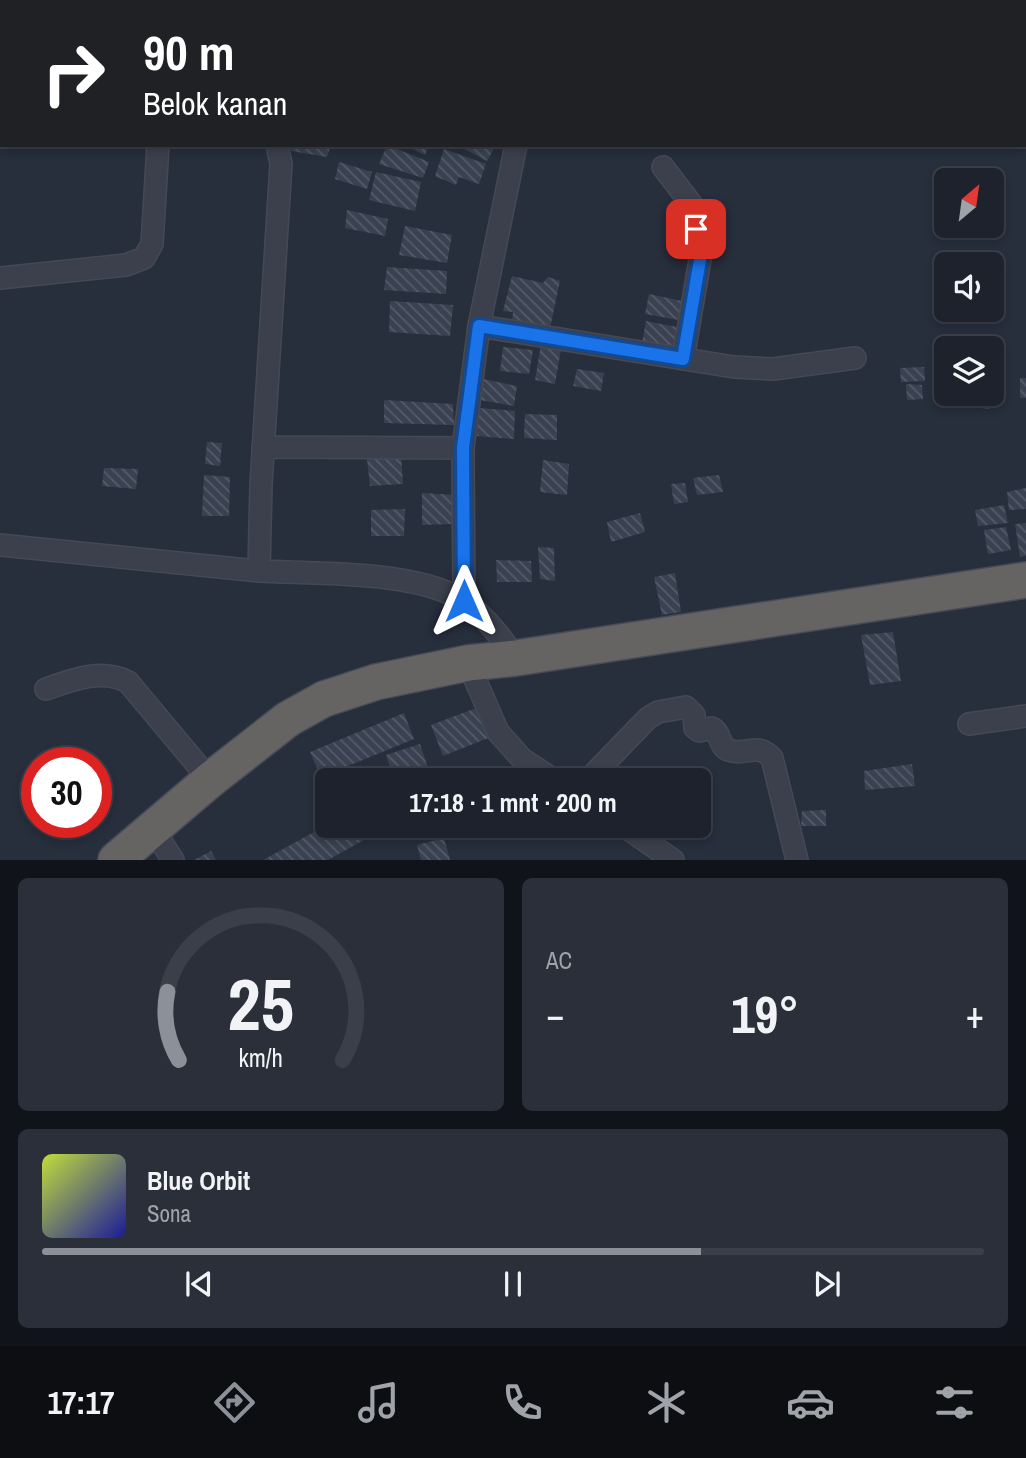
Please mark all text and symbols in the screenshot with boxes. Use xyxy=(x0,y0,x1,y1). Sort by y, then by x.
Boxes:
text: 90 m xyxy=(143,19,235,85)
icon: right xyxy=(28,28,119,119)
text: Belok kanan xyxy=(143,82,287,125)
north arrow xyxy=(934,168,1004,238)
map controls xyxy=(934,168,1004,406)
pin xyxy=(666,199,726,259)
icon: arrive xyxy=(677,210,715,248)
button: sound xyxy=(934,252,1004,322)
button: layers xyxy=(934,336,1004,406)
position arrow xyxy=(427,564,501,638)
speed limit sign: 30 xyxy=(21,747,112,838)
text: 17:18 · 1 mnt · 200 m xyxy=(409,785,617,820)
text: AC xyxy=(546,945,572,976)
text: 25 xyxy=(228,956,294,1054)
text: 19° xyxy=(731,979,799,1049)
text: − xyxy=(546,989,564,1040)
text: + xyxy=(966,989,984,1040)
text: km/h xyxy=(239,1041,283,1075)
text: Blue Orbit xyxy=(147,1163,250,1198)
text: Sona xyxy=(147,1198,191,1229)
icon: previous xyxy=(180,1265,218,1303)
icon: pause xyxy=(494,1265,532,1303)
icon: next xyxy=(808,1265,846,1303)
icon: directions xyxy=(210,1378,259,1427)
icon: music xyxy=(354,1378,403,1427)
icon: phone xyxy=(498,1378,547,1427)
icon: climate xyxy=(642,1378,691,1427)
icon: car xyxy=(786,1378,835,1427)
icon: filters xyxy=(930,1378,979,1427)
text: 17:17 xyxy=(47,1381,115,1424)

